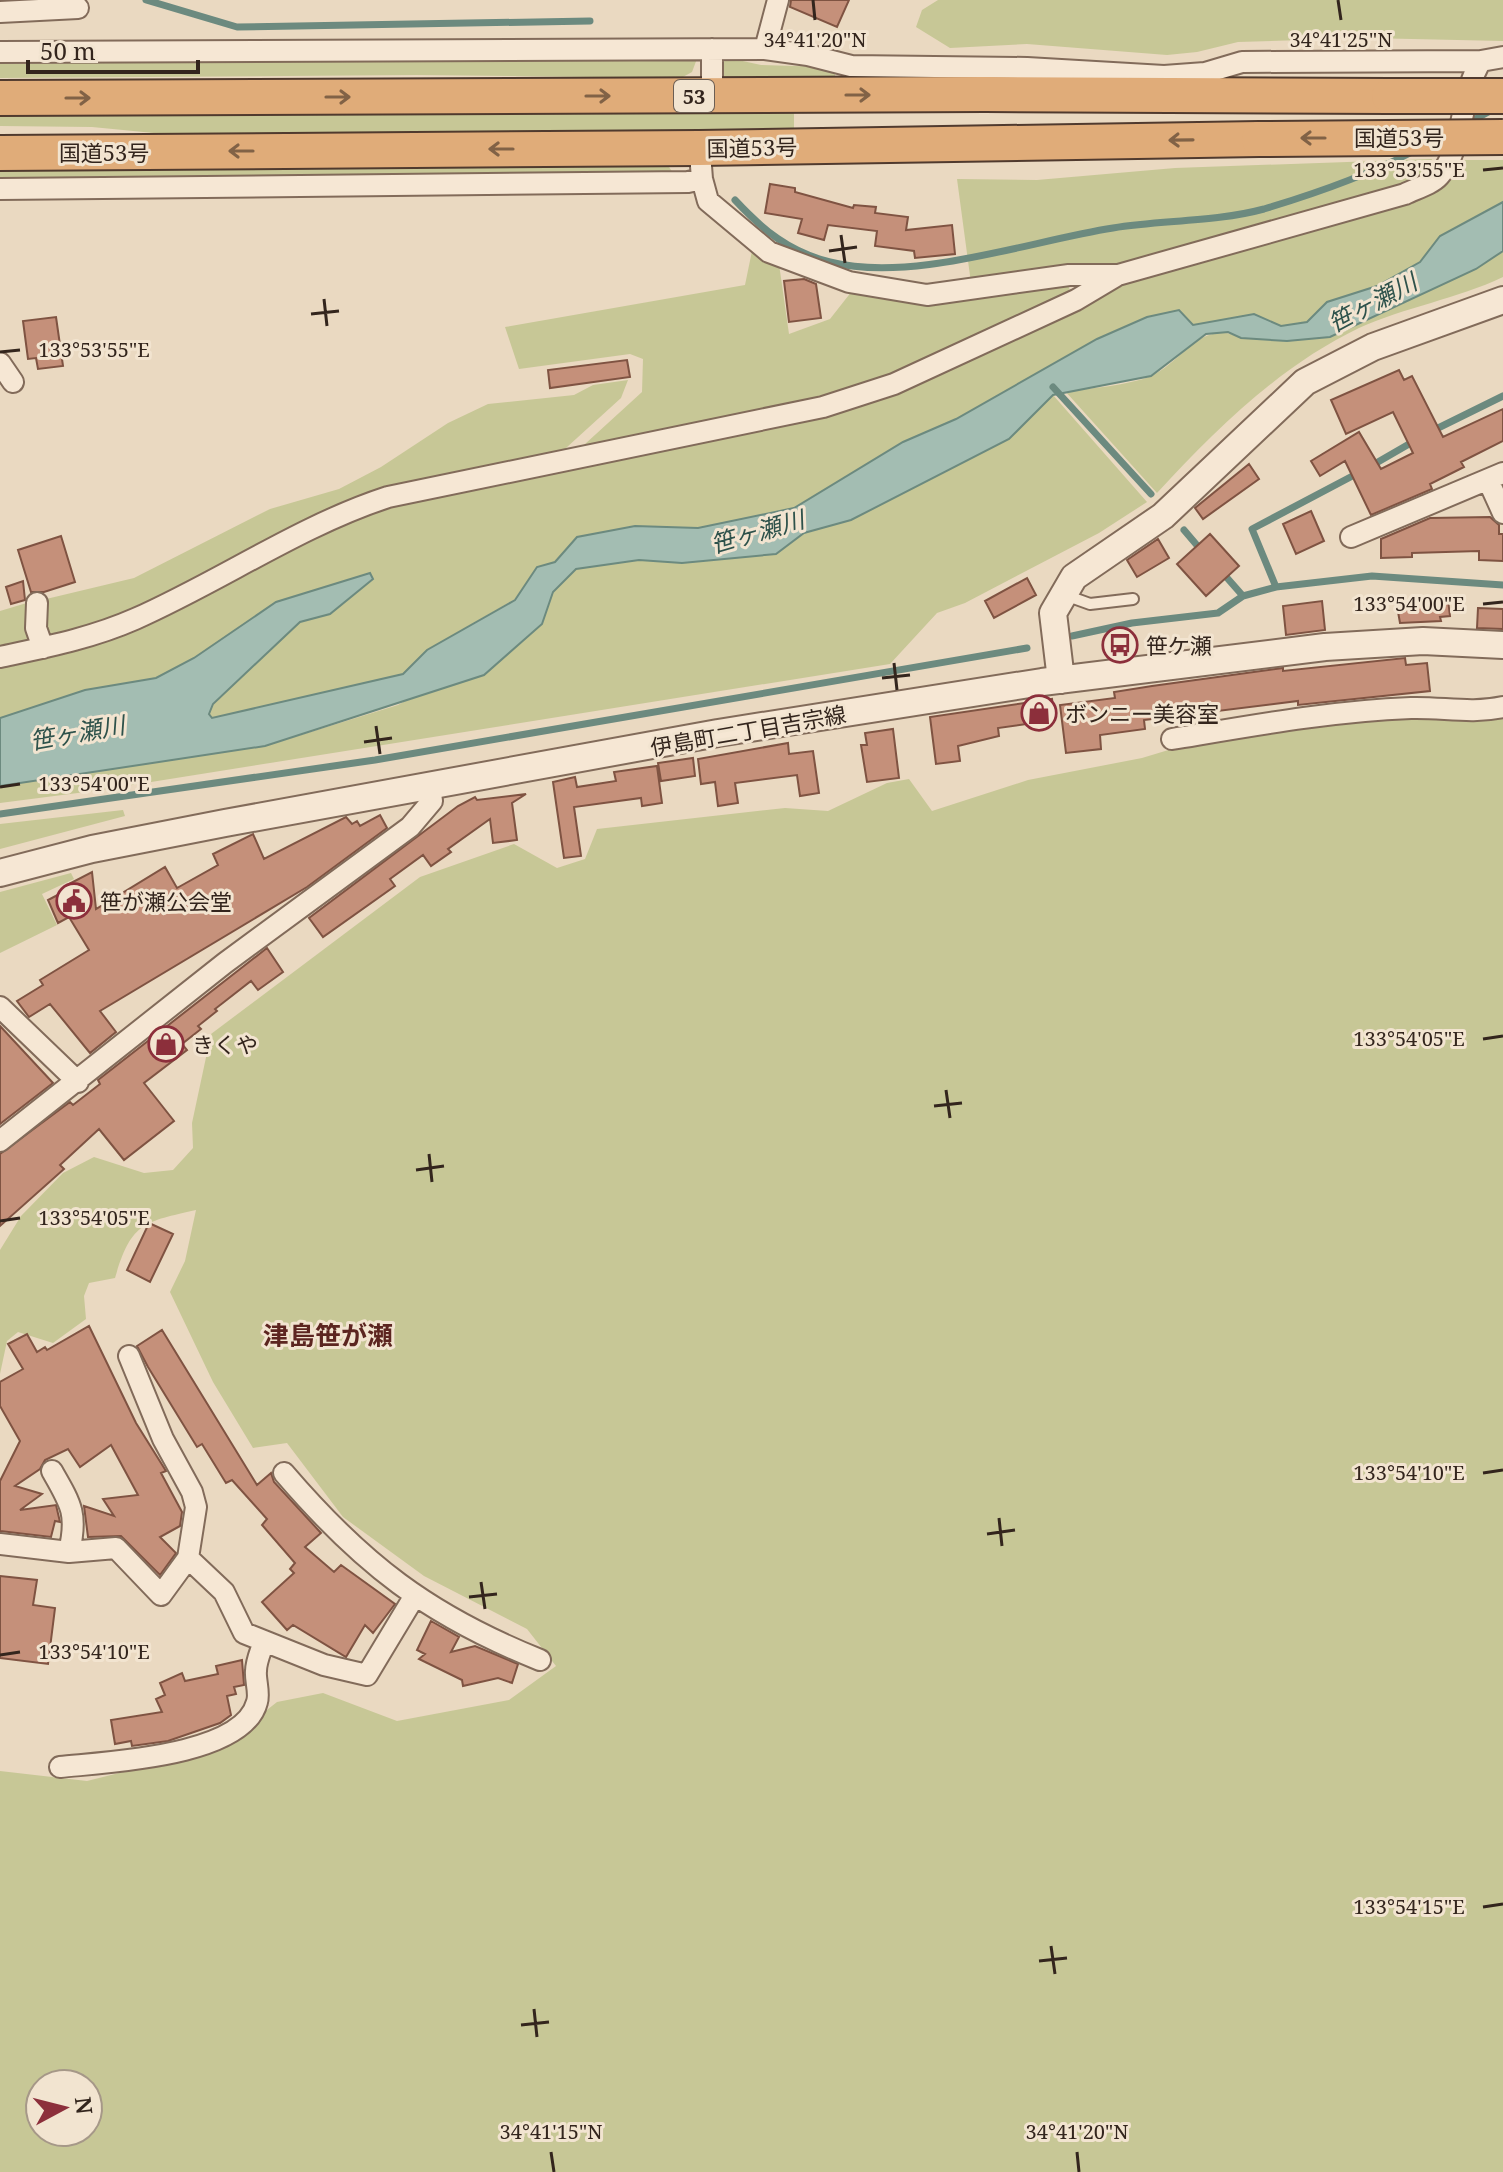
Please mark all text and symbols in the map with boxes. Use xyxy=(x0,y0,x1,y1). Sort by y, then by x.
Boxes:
scale bar xyxy=(28,24,198,74)
text: 34°41'20"N xyxy=(764,26,866,53)
text: 34°41'25"N xyxy=(1290,26,1392,53)
text: 50 m xyxy=(40,34,96,67)
road number: 53 xyxy=(674,80,714,112)
one-way arrow xyxy=(844,87,871,102)
one-way arrow xyxy=(584,88,611,104)
one-way arrow xyxy=(324,89,351,105)
one-way arrow xyxy=(64,90,91,106)
street label: 国道53号 xyxy=(1354,122,1444,152)
one-way arrow xyxy=(1300,130,1327,146)
street label: 国道53号 xyxy=(706,131,798,163)
one-way arrow xyxy=(1168,132,1195,148)
street label: 国道53号 xyxy=(59,137,149,167)
one-way arrow xyxy=(488,141,515,157)
one-way arrow xyxy=(228,143,255,159)
text: 133°53'55"E xyxy=(1353,156,1465,183)
water label: 笹ヶ瀬川 xyxy=(1322,263,1425,339)
text: 133°53'55"E xyxy=(38,336,150,363)
water label: 笹ヶ瀬川 xyxy=(706,501,811,560)
text: 133°54'00"E xyxy=(1353,590,1465,617)
bus stop icon: 笹ケ瀬 xyxy=(1101,626,1139,664)
place label: 笹ケ瀬 xyxy=(1146,630,1212,660)
shop icon: ボンニー美容室 xyxy=(1020,694,1058,732)
street label: 伊島町二丁目吉宗線 xyxy=(648,698,848,762)
place label: ボンニー美容室 xyxy=(1065,698,1219,728)
water label: 笹ヶ瀬川 xyxy=(27,707,130,757)
text: 133°54'00"E xyxy=(38,770,150,797)
public building icon: 笹が瀬公会堂 xyxy=(55,882,93,920)
place label: 笹が瀬公会堂 xyxy=(100,886,232,916)
shop icon: きくや xyxy=(147,1025,185,1063)
text: 133°54'05"E xyxy=(1353,1025,1465,1052)
place label: きくや xyxy=(192,1029,258,1059)
text: 133°54'05"E xyxy=(38,1204,150,1231)
district label: 津島笹が瀬 xyxy=(263,1317,393,1353)
text: 133°54'10"E xyxy=(1353,1459,1465,1486)
text: 133°54'10"E xyxy=(38,1638,150,1665)
text: 133°54'15"E xyxy=(1353,1893,1465,1920)
north arrow xyxy=(24,2068,104,2148)
text: N xyxy=(69,2095,101,2116)
text: 34°41'15"N xyxy=(500,2118,602,2145)
text: 34°41'20"N xyxy=(1026,2118,1128,2145)

